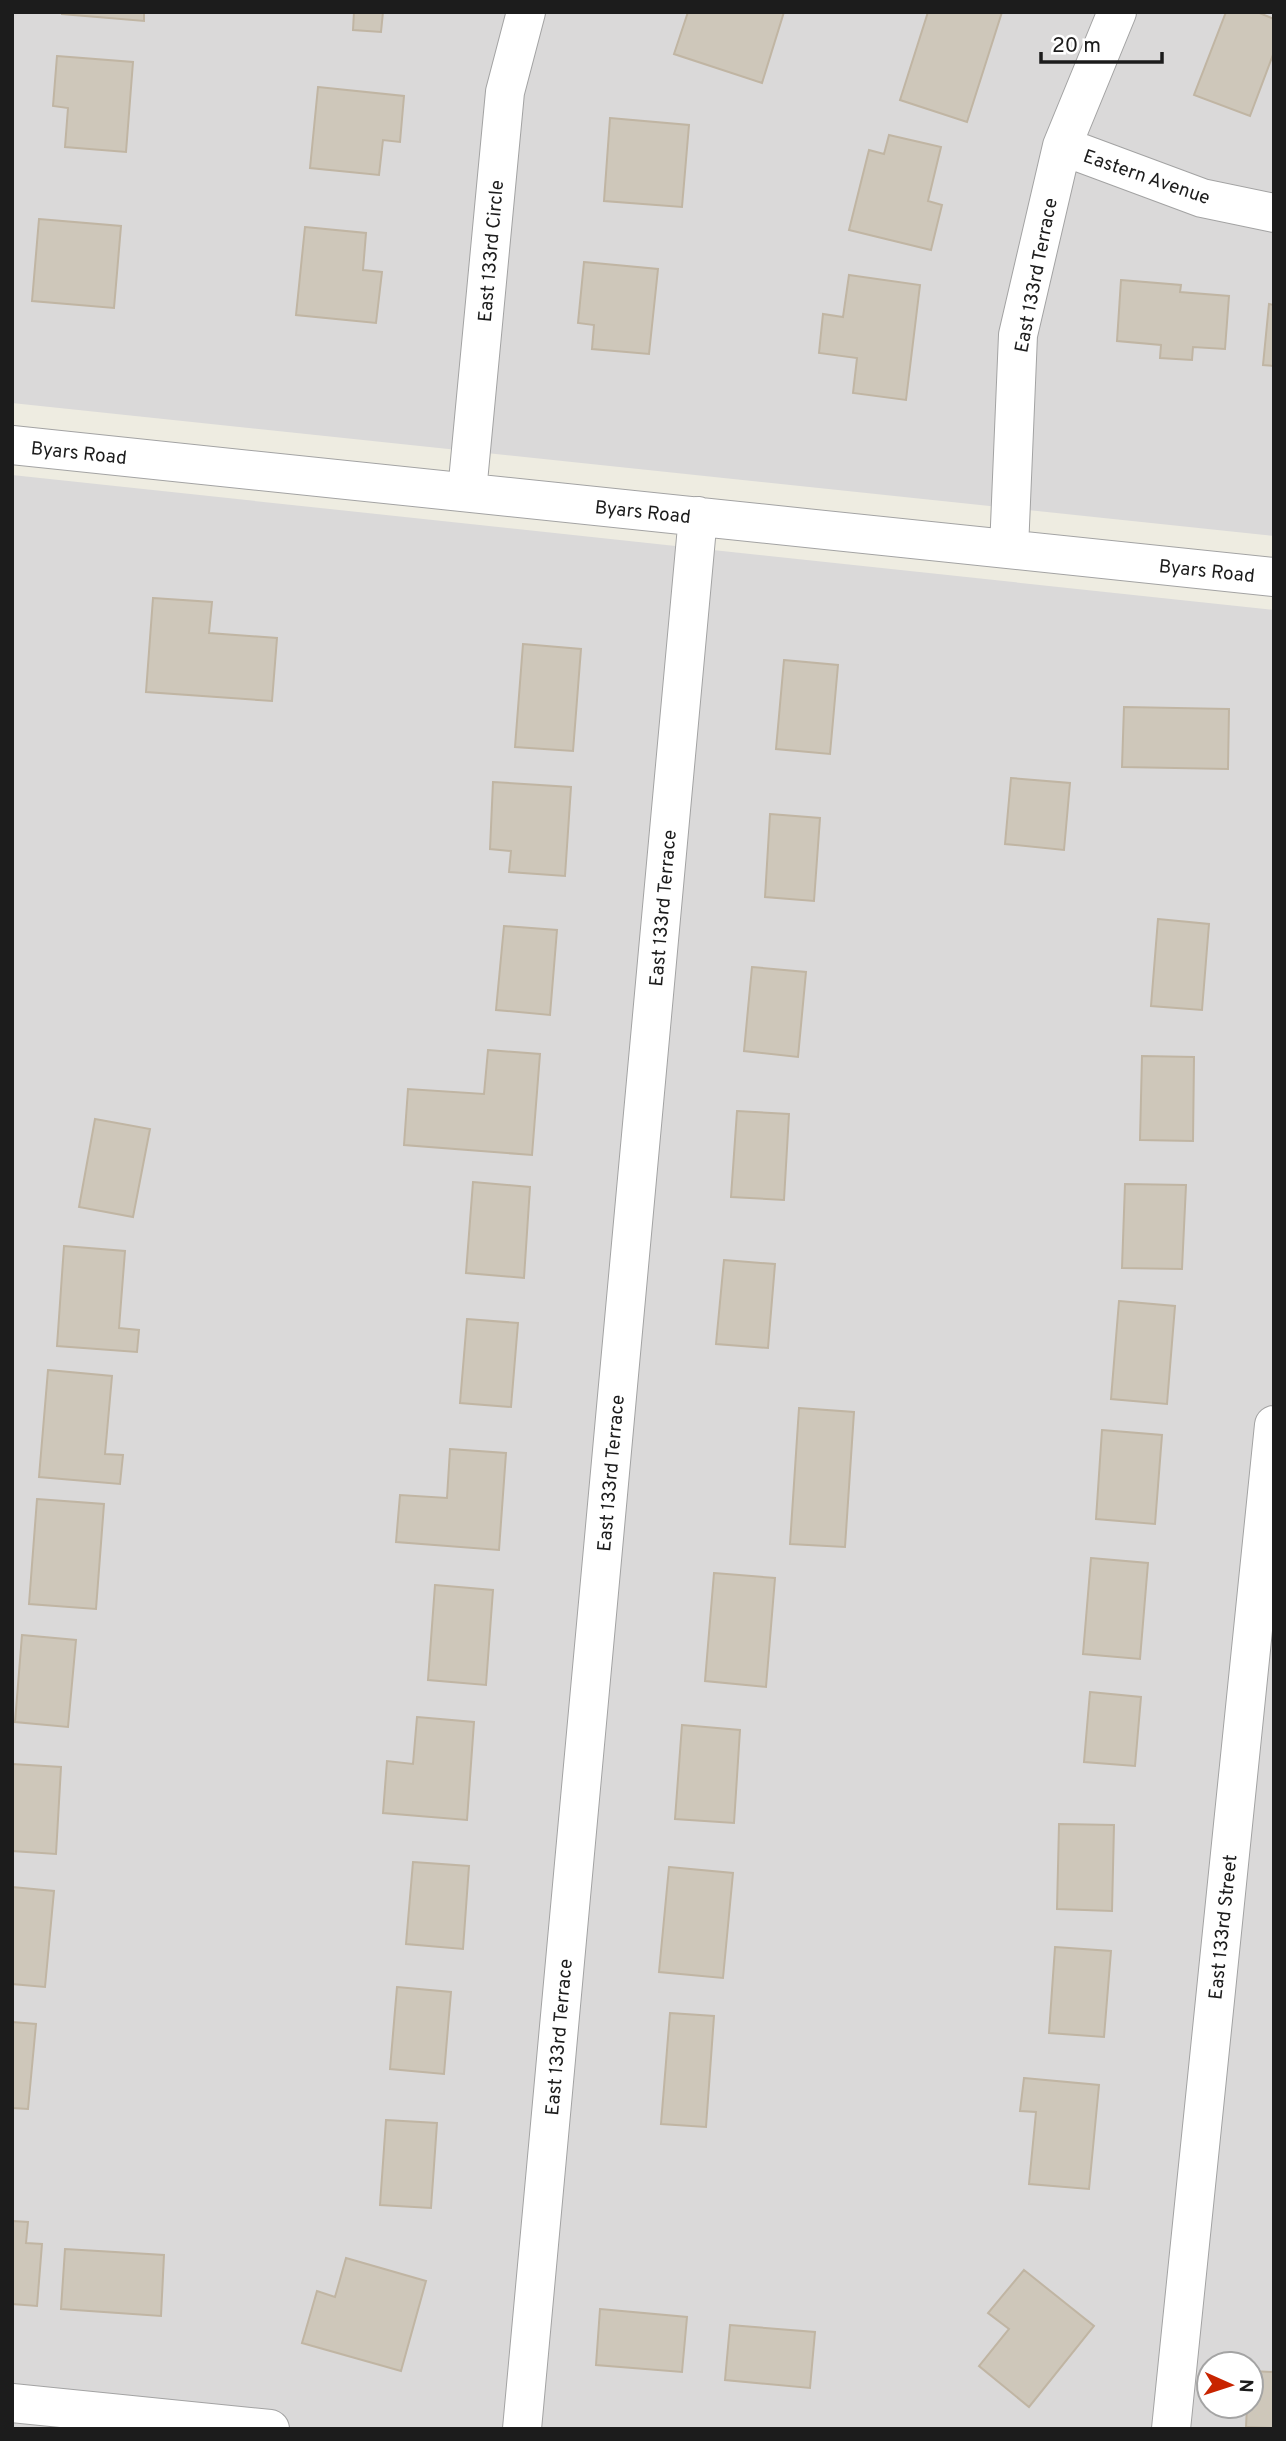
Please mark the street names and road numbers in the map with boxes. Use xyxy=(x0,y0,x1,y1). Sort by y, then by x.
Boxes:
street label: Eastern Avenue xyxy=(1080,145,1213,211)
street label: East 133rd Circle xyxy=(474,179,510,323)
street label: East 133rd Terrace xyxy=(1010,196,1064,355)
street label: Byars Road xyxy=(30,437,128,471)
street label: Byars Road xyxy=(594,496,692,530)
street label: Byars Road xyxy=(1158,555,1256,589)
street label: East 133rd Terrace xyxy=(645,829,683,988)
street label: East 133rd Terrace xyxy=(593,1394,631,1553)
street label: East 133rd Street xyxy=(1204,1853,1244,2001)
street label: East 133rd Terrace xyxy=(541,1958,579,2117)

